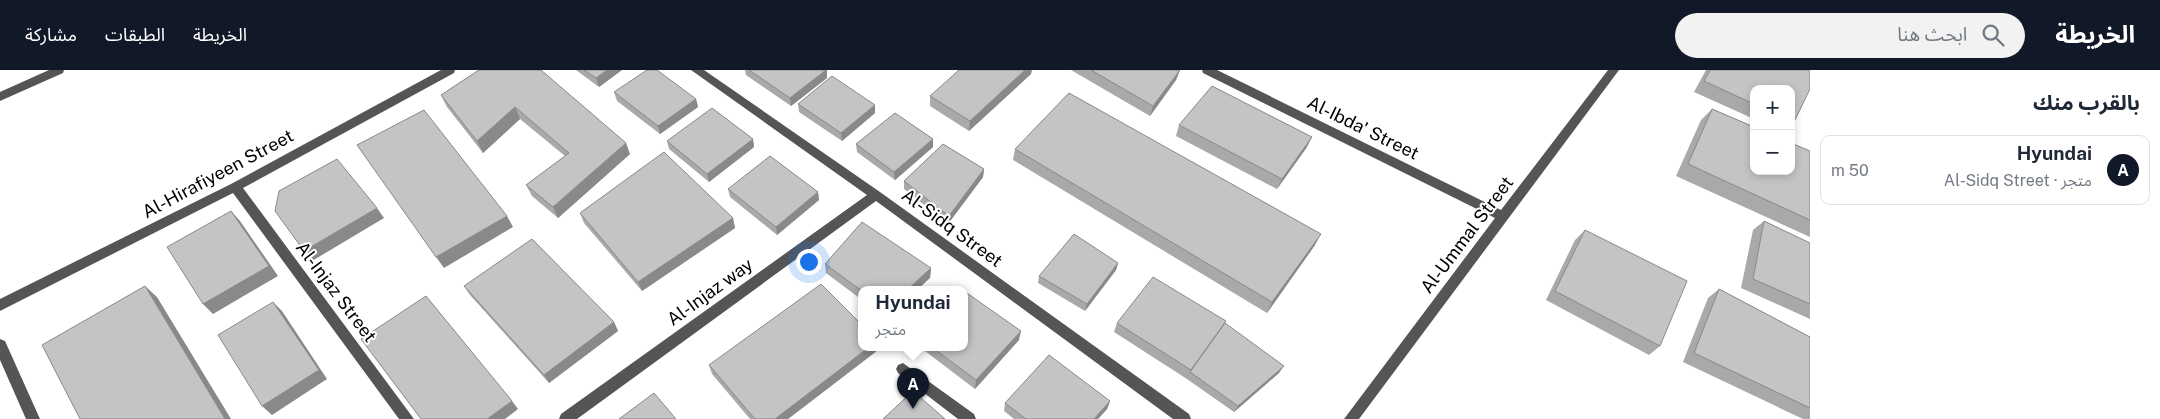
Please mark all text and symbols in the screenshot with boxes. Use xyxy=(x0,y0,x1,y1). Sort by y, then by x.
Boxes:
search box xyxy=(1675,13,2025,58)
text: الخريطة xyxy=(2055,20,2135,48)
icon: search xyxy=(1979,21,2007,49)
text: ابحث هنا xyxy=(1897,23,1967,45)
text: مشاركة xyxy=(25,24,77,45)
text: الطبقات xyxy=(105,24,165,45)
text: الخريطة xyxy=(193,24,247,45)
map controls xyxy=(1750,85,1795,175)
button: + xyxy=(1750,85,1795,130)
text: بالقرب منك xyxy=(2033,90,2140,115)
street label: Al-Ibda' Street xyxy=(1304,91,1422,164)
street label: Al-Hirafiyeen Street xyxy=(139,125,297,222)
button: − xyxy=(1750,130,1795,175)
text: Hyundai xyxy=(2017,142,2092,164)
text: 50 m xyxy=(1831,161,1869,180)
text: A xyxy=(2117,161,2129,180)
text: متجر · Al-Sidq Street xyxy=(1944,171,2092,190)
street label: Al-Ummal Street xyxy=(1416,172,1517,297)
street label: Al-Sidq Street xyxy=(898,184,1007,271)
street label: Al-Injaz Street xyxy=(292,237,381,346)
your location xyxy=(796,249,822,275)
street label: Al-Injaz way xyxy=(663,253,757,330)
popup xyxy=(858,286,968,351)
text: Hyundai xyxy=(875,291,951,313)
text: متجر xyxy=(875,320,906,339)
pin: A xyxy=(897,368,929,409)

